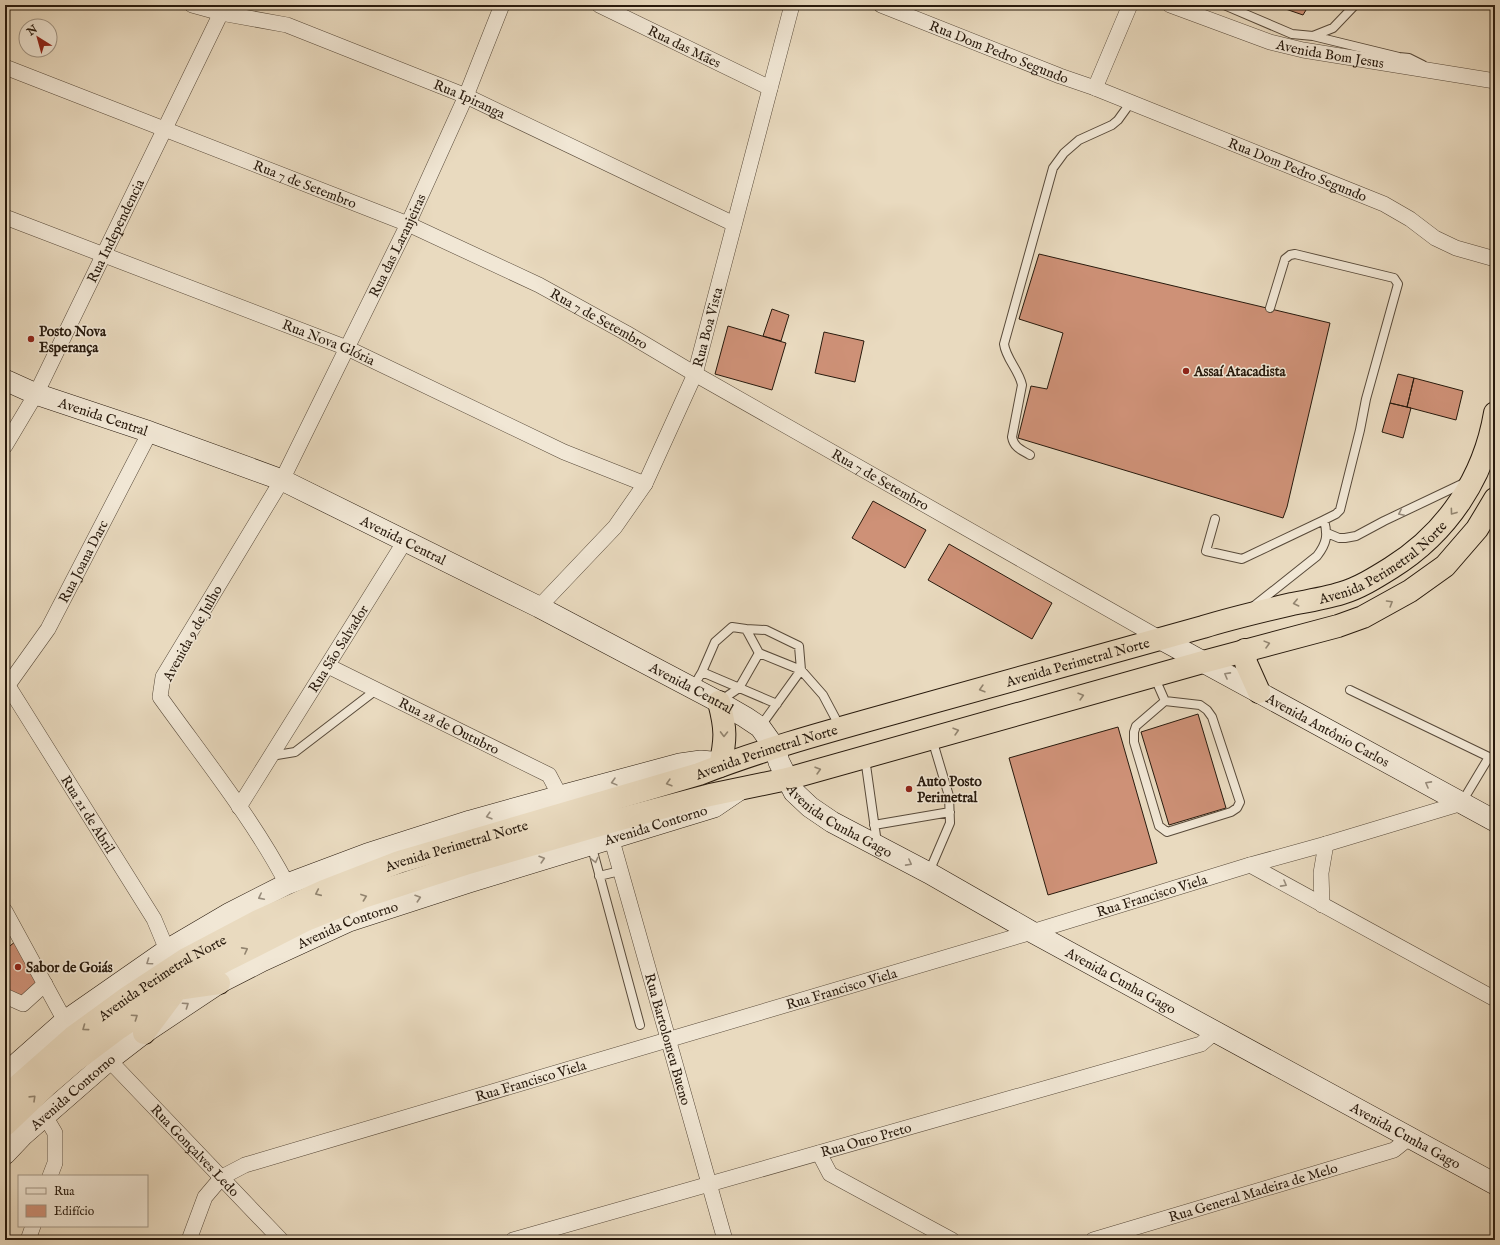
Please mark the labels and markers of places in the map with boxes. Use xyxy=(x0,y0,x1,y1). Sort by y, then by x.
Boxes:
place label: Posto Nova Esperança xyxy=(39,323,107,357)
marker: Posto Nova Esperança xyxy=(26,334,36,344)
place label: Assaí Atacadista xyxy=(1193,363,1286,381)
marker: Assaí Atacadista xyxy=(1181,366,1191,376)
place label: Auto Posto Perimetral xyxy=(916,773,982,807)
marker: Auto Posto Perimetral xyxy=(904,784,914,794)
place label: Sabor de Goiás xyxy=(26,959,113,977)
marker: Sabor de Goiás xyxy=(13,962,23,972)

